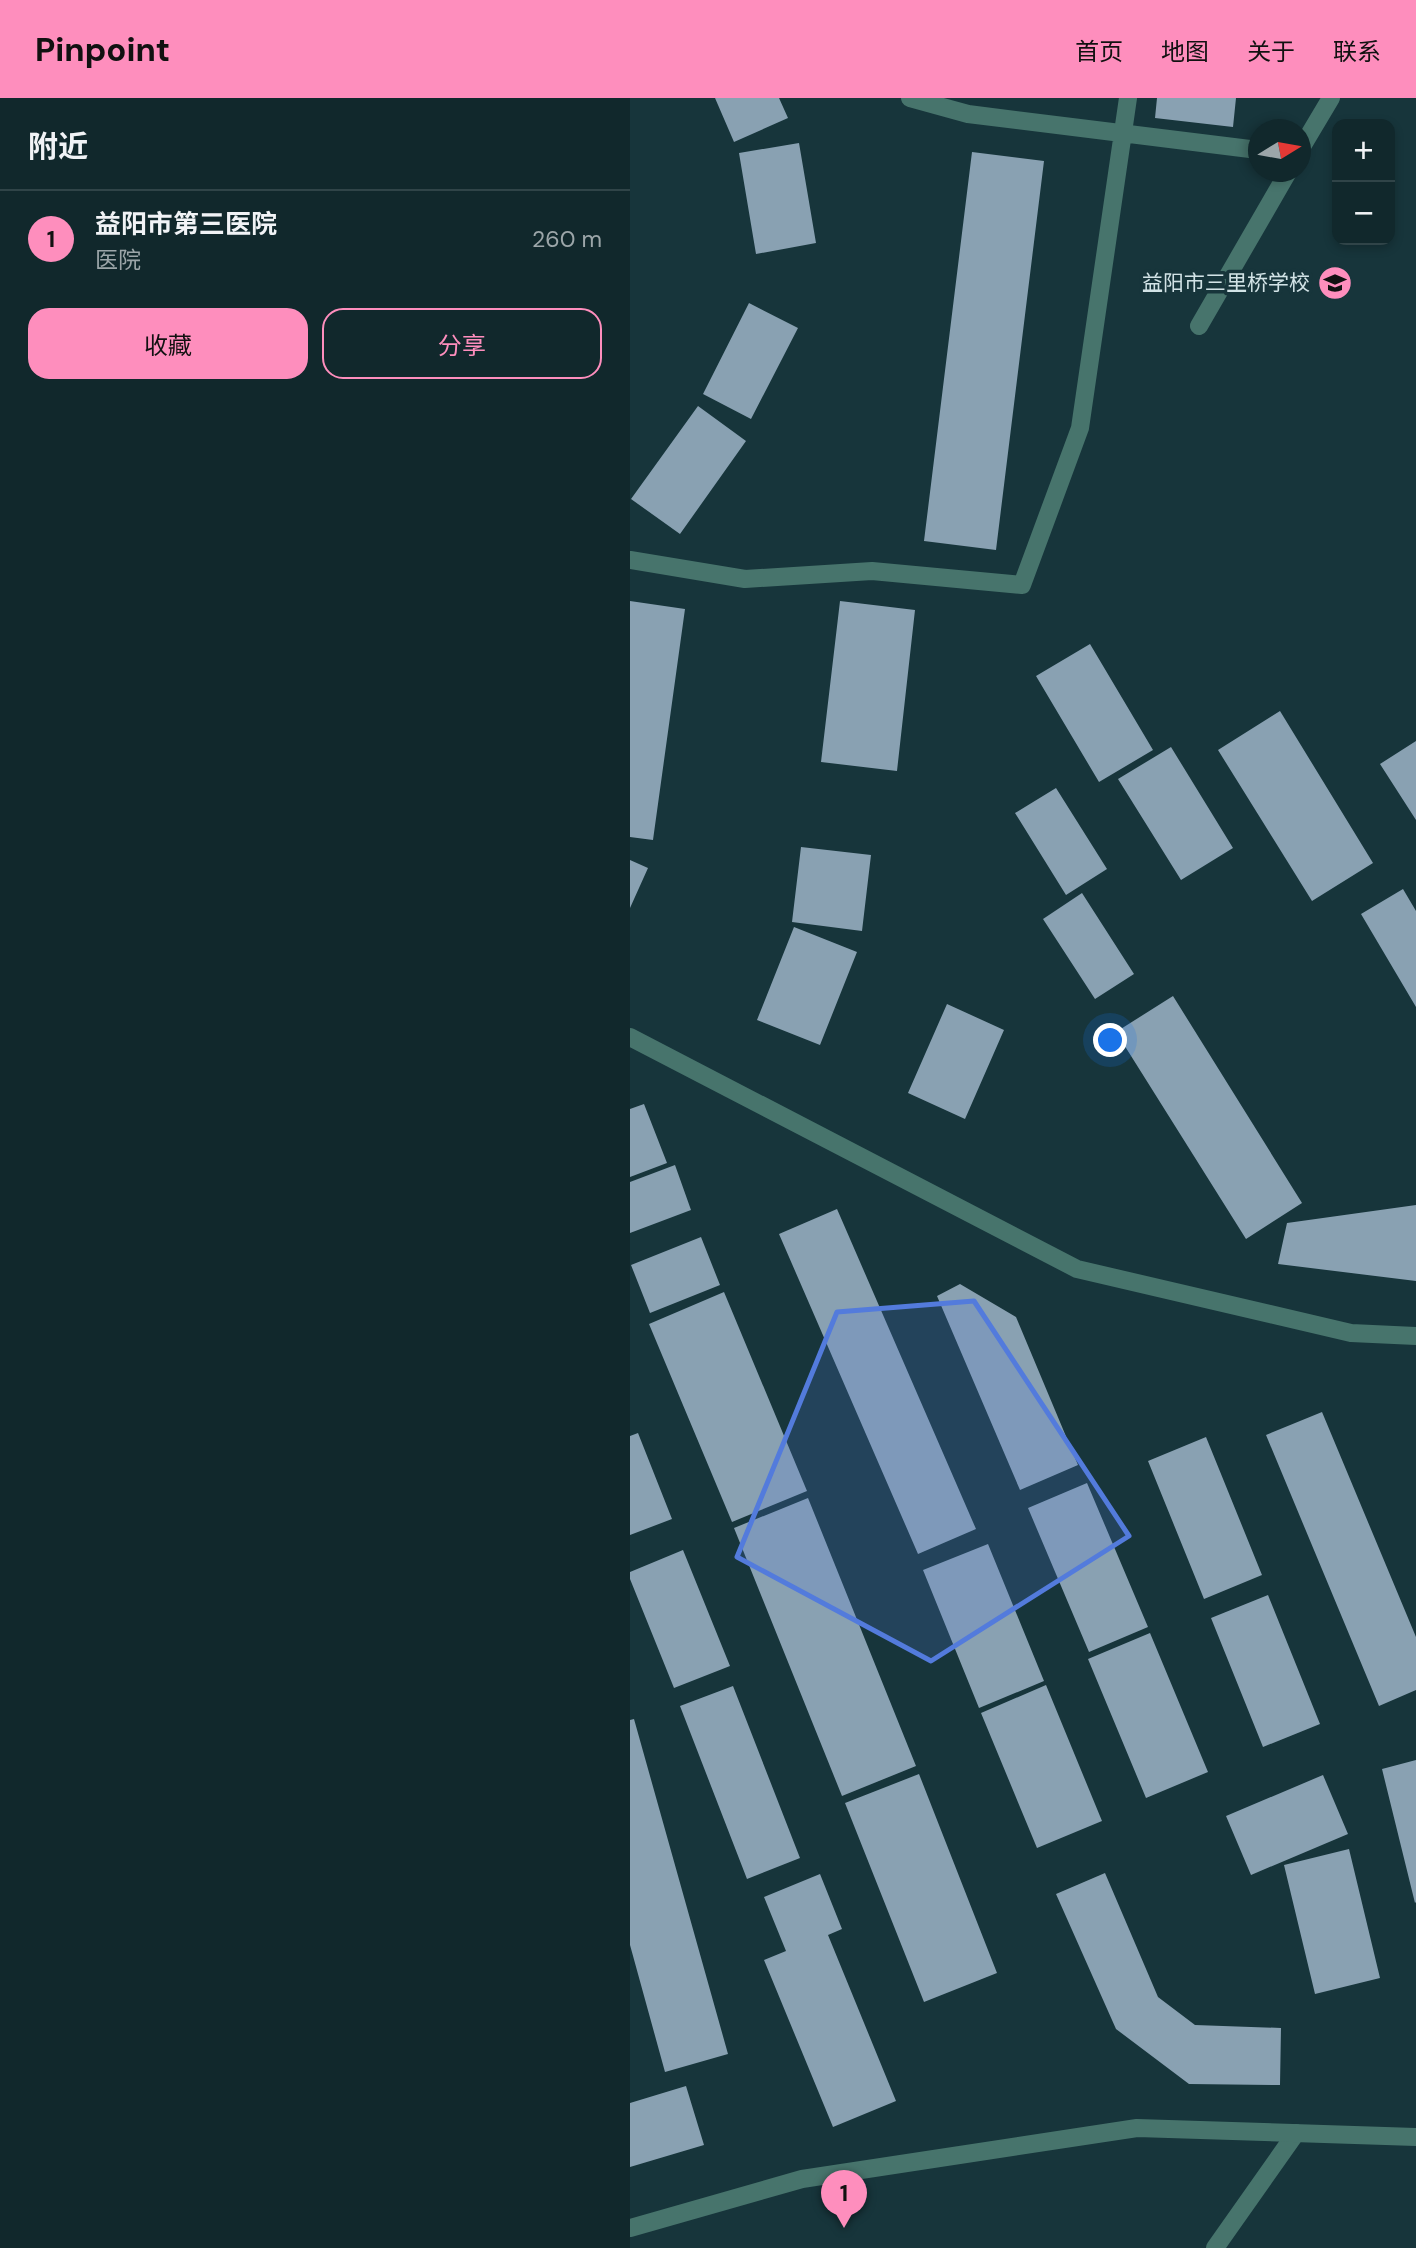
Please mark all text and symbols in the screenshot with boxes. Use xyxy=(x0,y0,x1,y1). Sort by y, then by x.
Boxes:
text: Pinpoint xyxy=(35,28,170,71)
text: 首页 xyxy=(1075,36,1123,67)
text: 地图 xyxy=(1161,36,1209,67)
text: 关于 xyxy=(1247,36,1295,67)
text: 联系 xyxy=(1333,36,1381,67)
north arrow xyxy=(1248,119,1311,182)
map controls xyxy=(1332,119,1395,245)
button: + xyxy=(1332,119,1395,182)
text: 附近 xyxy=(28,127,88,166)
button: − xyxy=(1332,182,1395,245)
text: 益阳市第三医院 xyxy=(95,207,277,241)
text: 1 xyxy=(47,224,55,254)
text: 260 m xyxy=(532,224,602,254)
text: 医院 xyxy=(95,245,141,275)
school or university icon: 益阳市三里桥学校 xyxy=(1316,264,1354,302)
place label: 益阳市三里桥学校 xyxy=(1142,269,1310,297)
button: 收藏 xyxy=(28,308,308,379)
button: 分享 xyxy=(322,308,602,379)
your location xyxy=(1093,1023,1127,1057)
pin: 1 xyxy=(821,2170,867,2228)

